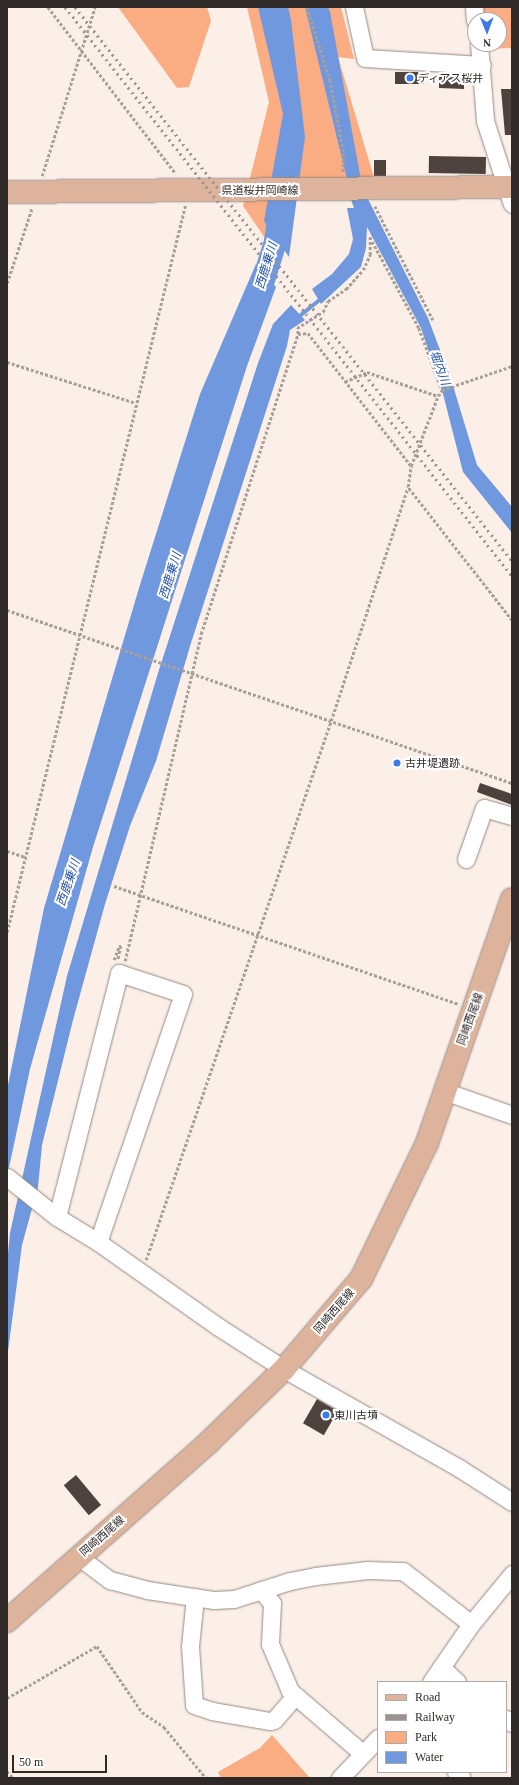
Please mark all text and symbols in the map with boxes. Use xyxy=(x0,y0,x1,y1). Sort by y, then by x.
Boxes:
north arrow xyxy=(467,12,507,52)
text: N xyxy=(483,37,491,49)
place label: ディアス桜井 xyxy=(418,71,484,85)
marker: ディアス桜井 xyxy=(405,73,415,83)
street label: 県道桜井岡崎線 xyxy=(222,183,298,197)
water label: 西鹿乗川 xyxy=(253,241,281,291)
water label: 堀内川 xyxy=(426,349,452,387)
water label: 西鹿乗川 xyxy=(157,551,185,601)
place label: 古井堤遺跡 xyxy=(405,756,460,770)
marker: 古井堤遺跡 xyxy=(392,758,402,768)
water label: 西鹿乗川 xyxy=(54,858,84,908)
street label: 岡崎西尾線 xyxy=(454,991,486,1047)
street label: 岡崎西尾線 xyxy=(311,1286,357,1336)
place label: 東川古墳 xyxy=(334,1408,378,1422)
marker: 東川古墳 xyxy=(321,1410,331,1420)
street label: 岡崎西尾線 xyxy=(77,1513,127,1559)
legend xyxy=(377,1681,507,1773)
text: Road xyxy=(415,1690,440,1704)
text: Railway xyxy=(415,1710,455,1724)
text: Park xyxy=(415,1730,437,1744)
scale bar xyxy=(14,1747,109,1773)
text: Water xyxy=(415,1750,443,1764)
text: 50 m xyxy=(19,1755,43,1769)

